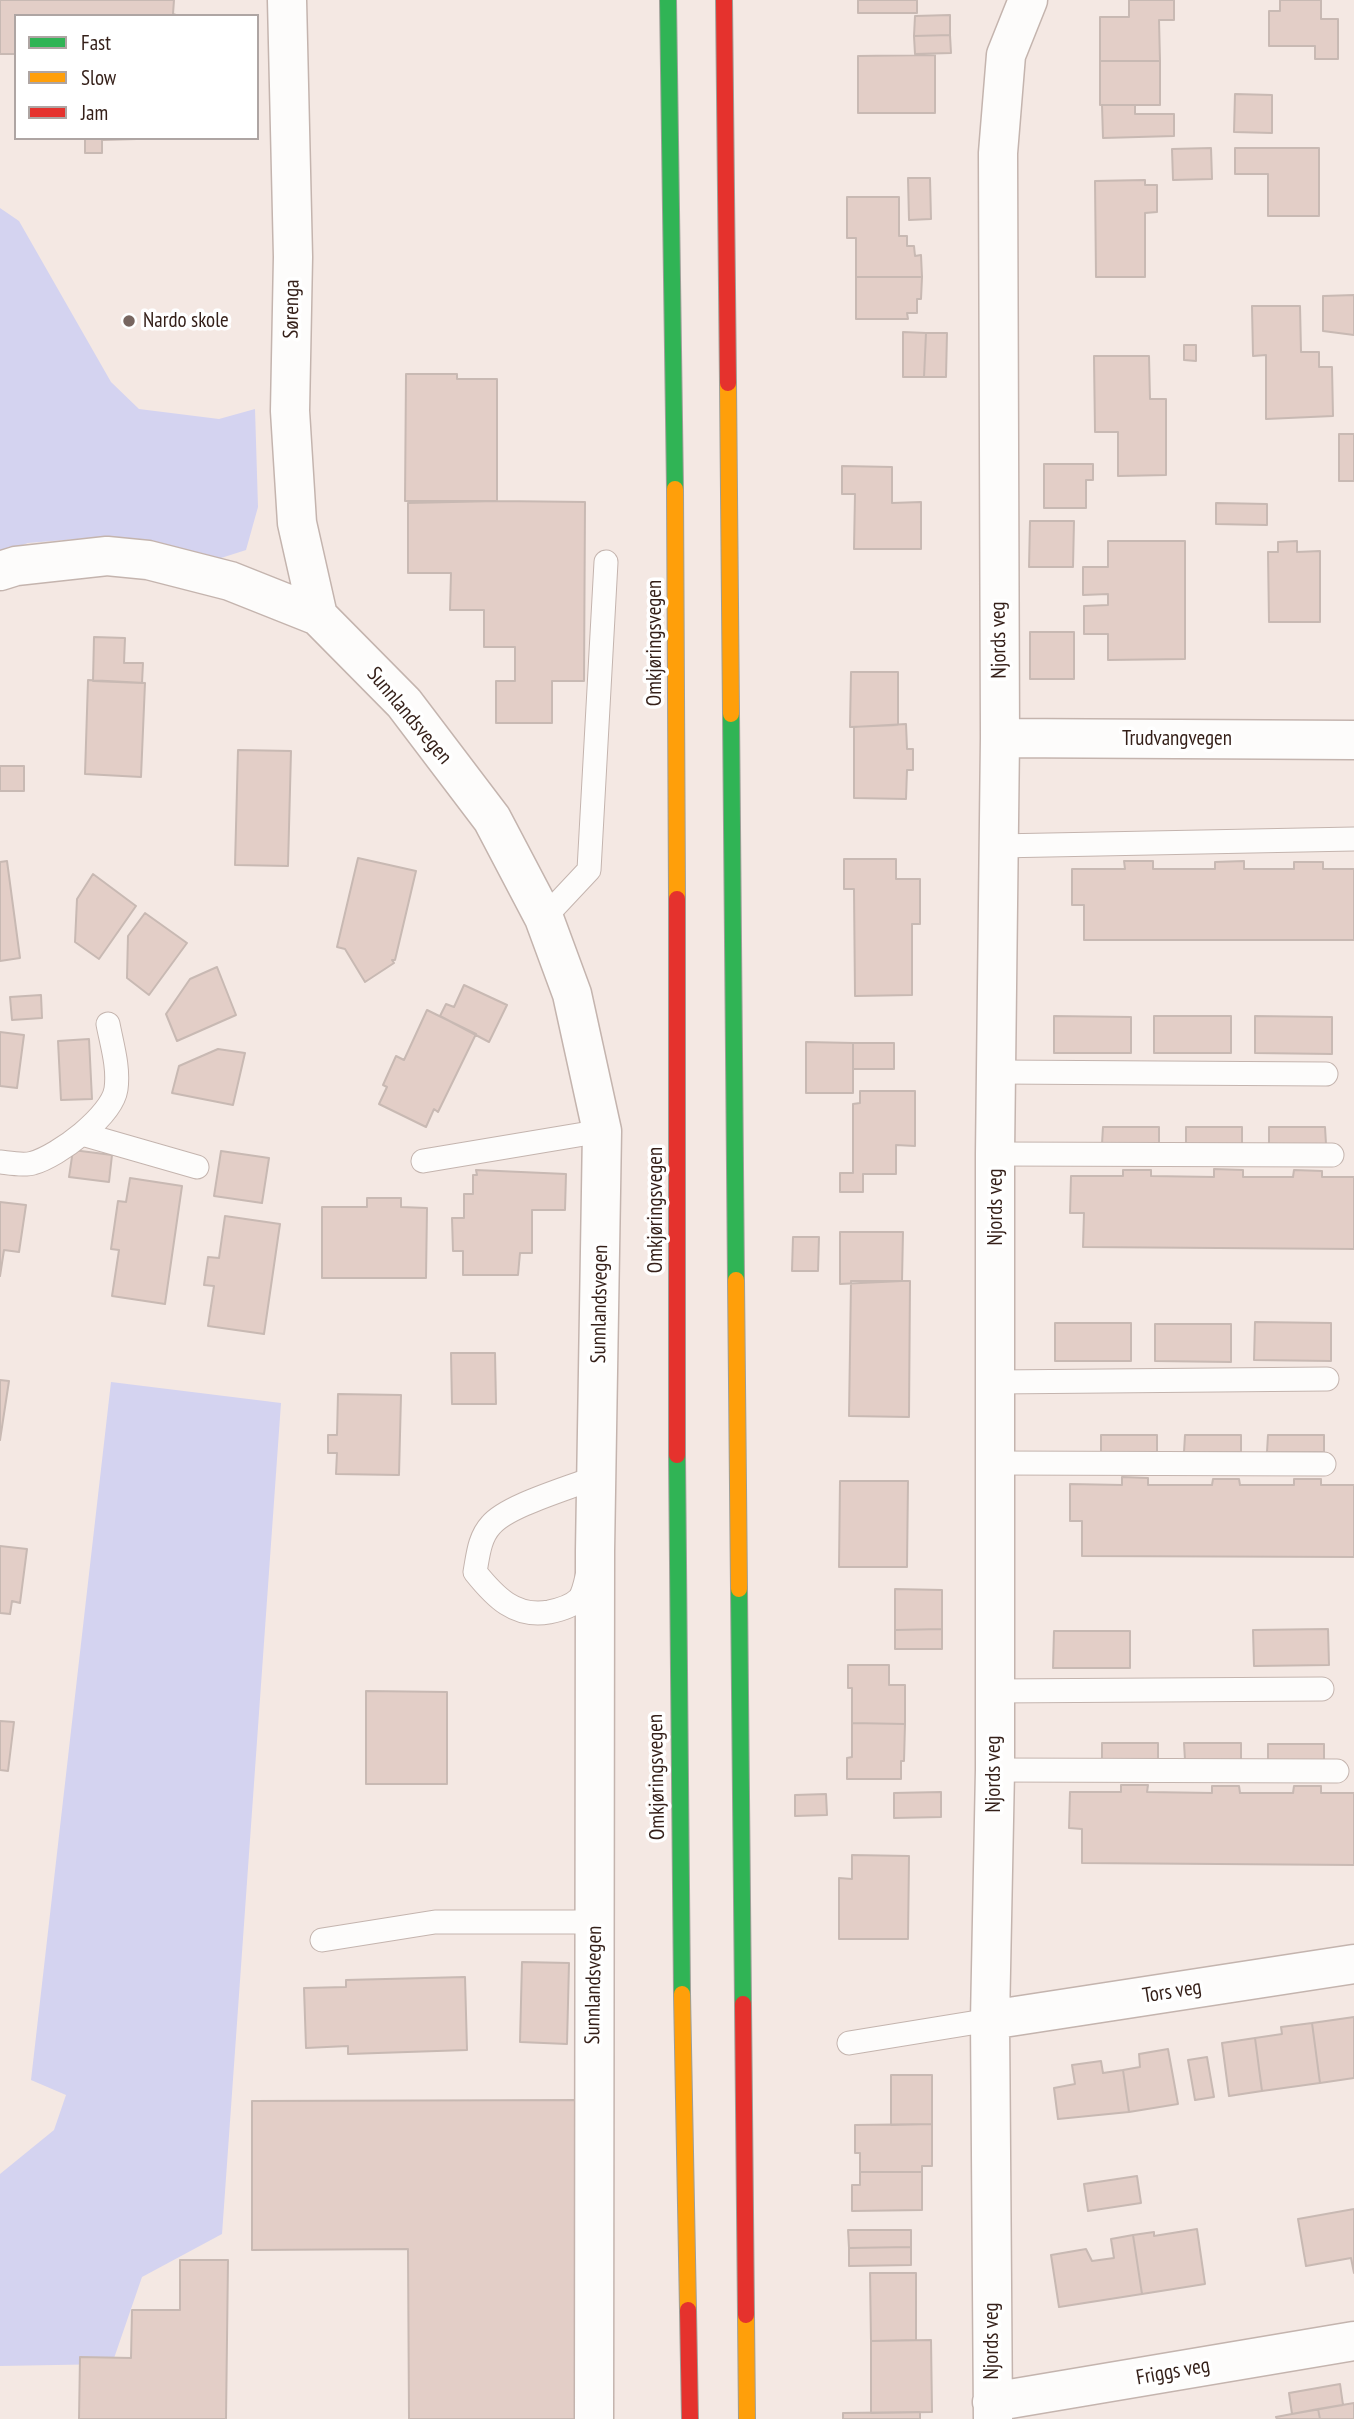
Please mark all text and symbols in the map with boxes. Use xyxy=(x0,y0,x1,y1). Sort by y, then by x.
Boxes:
legend xyxy=(14,14,259,140)
text: Fast xyxy=(81,29,111,56)
text: Slow xyxy=(81,64,116,91)
text: Jam xyxy=(81,99,108,126)
street label: Sørenga xyxy=(279,279,305,339)
place label: Nardo skole xyxy=(143,308,229,334)
marker: Nardo skole xyxy=(121,313,137,329)
street label: Omkjøringsvegen xyxy=(642,580,668,706)
street label: Njords veg xyxy=(986,601,1012,679)
street label: Sunnlandsvegen xyxy=(361,662,457,770)
street label: Trudvangvegen xyxy=(1122,726,1232,752)
street label: Omkjøringsvegen xyxy=(643,1147,669,1273)
street label: Njords veg xyxy=(983,1168,1009,1246)
street label: Sunnlandsvegen xyxy=(586,1244,614,1364)
street label: Omkjøringsvegen xyxy=(643,1714,671,1840)
street label: Njords veg xyxy=(981,1735,1007,1813)
street label: Sunnlandsvegen xyxy=(580,1925,608,2045)
street label: Tors veg xyxy=(1141,1975,1203,2009)
street label: Njords veg xyxy=(979,2302,1005,2380)
street label: Friggs veg xyxy=(1134,2353,1212,2391)

